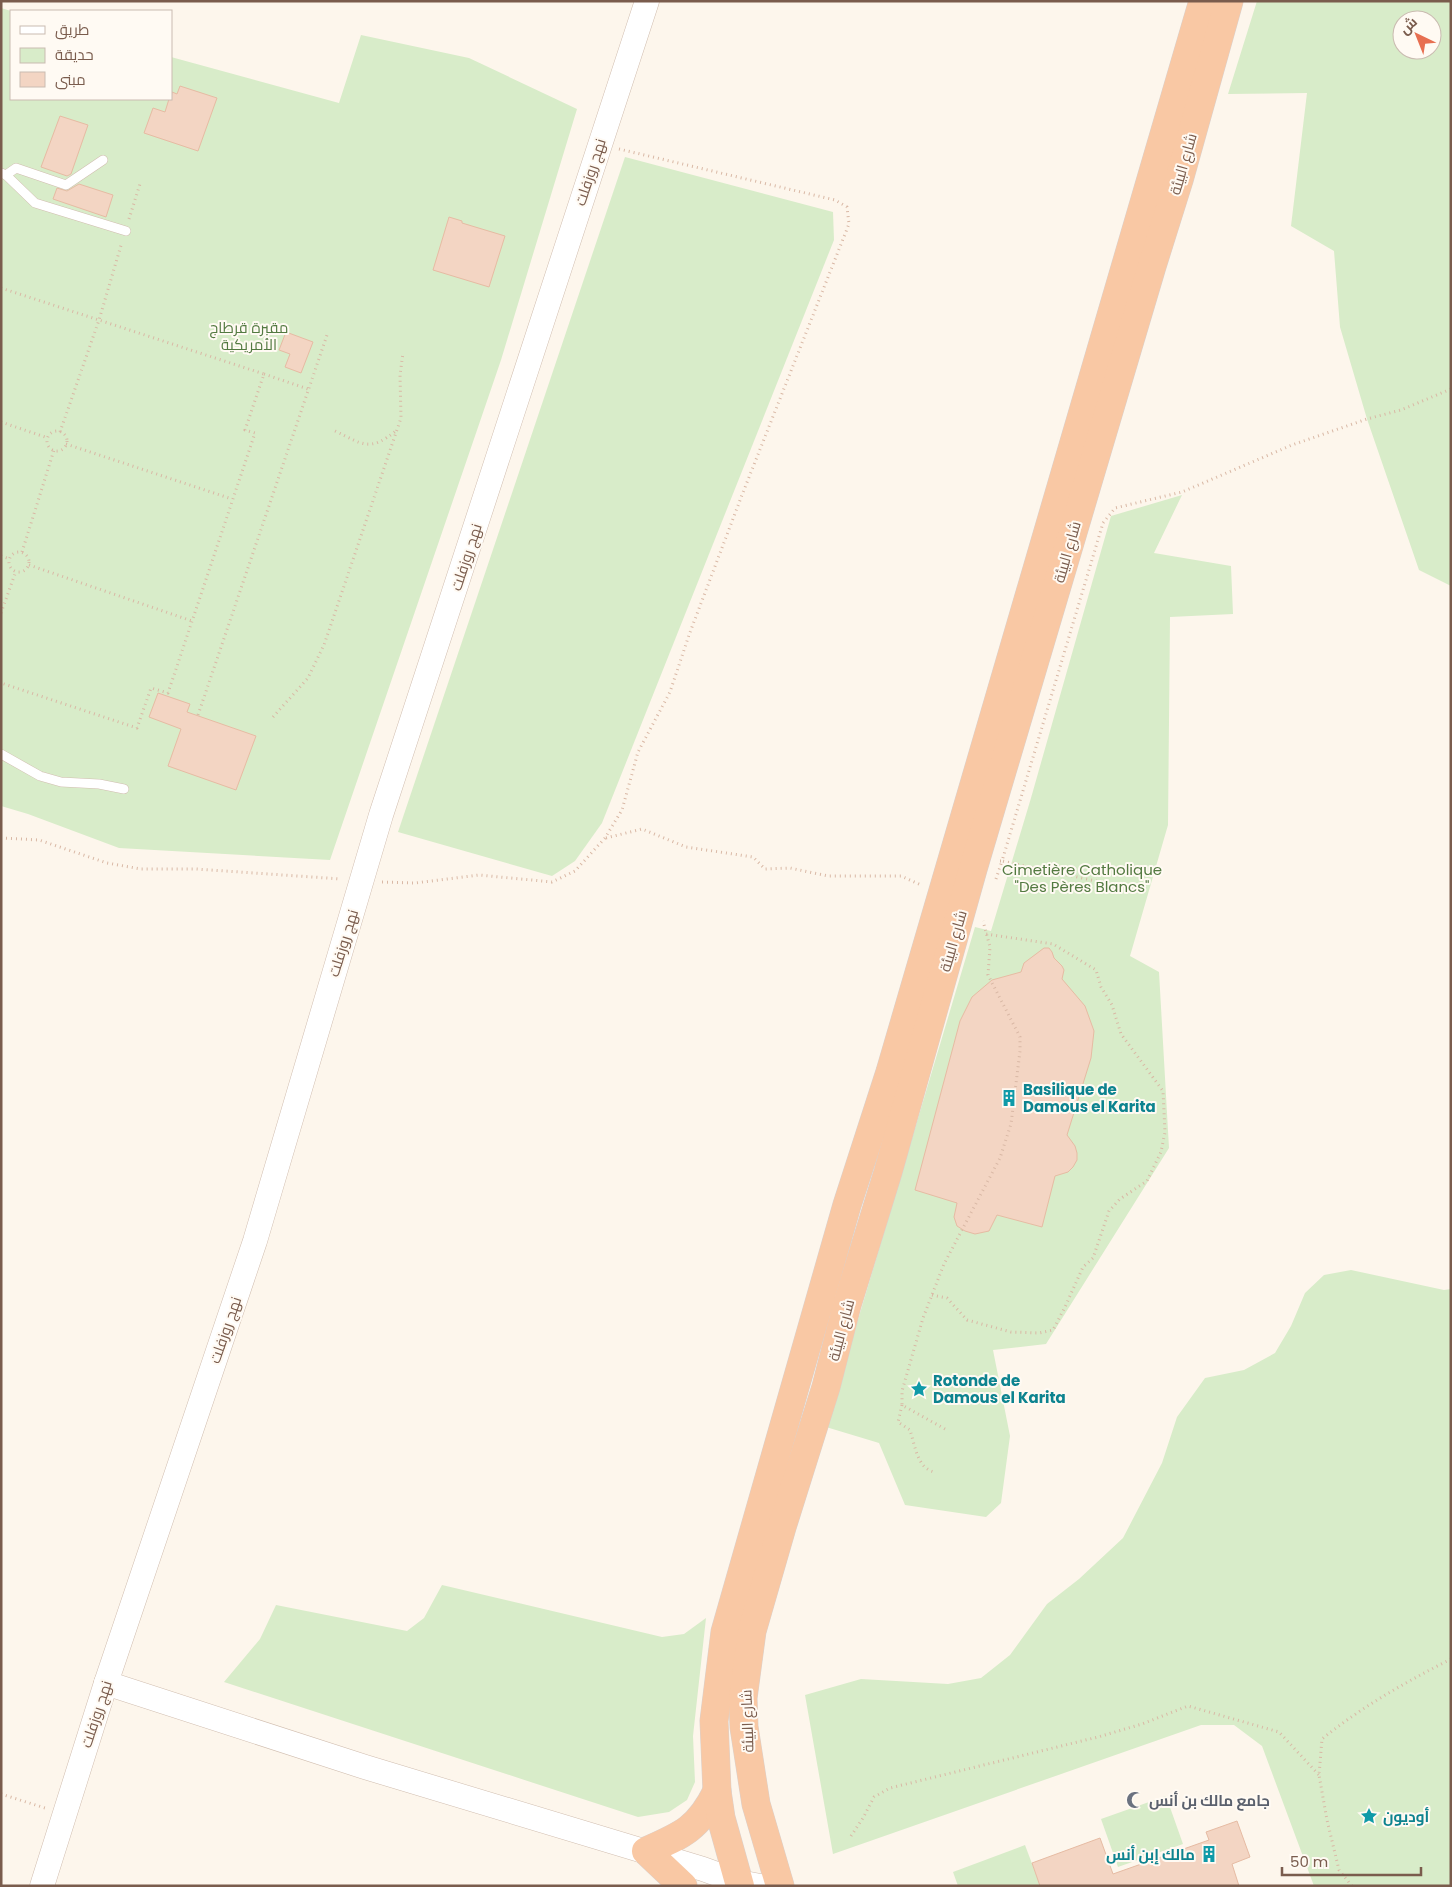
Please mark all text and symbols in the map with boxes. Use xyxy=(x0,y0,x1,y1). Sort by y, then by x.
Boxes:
legend xyxy=(10,10,172,100)
north arrow xyxy=(1392,10,1442,60)
text: ش xyxy=(1395,12,1422,39)
text: طريق xyxy=(55,19,89,40)
text: حديقة xyxy=(55,44,94,65)
text: مبنى xyxy=(55,69,86,90)
street label: شارع البيئة xyxy=(1164,131,1203,198)
street label: نهج روزفلت xyxy=(569,136,612,209)
park label: مقبرة قرطاج الأمريكية xyxy=(210,317,288,355)
street label: شارع البيئة xyxy=(1048,519,1087,586)
street label: نهج روزفلت xyxy=(445,521,488,594)
park label: Cimetière Catholique "Des Pères Blancs" xyxy=(1002,859,1162,897)
street label: نهج روزفلت xyxy=(323,907,364,980)
street label: شارع البيئة xyxy=(934,908,973,975)
place label: Basilique de Damous el Karita xyxy=(1023,1079,1156,1117)
building icon: Basilique de Damous el Karita xyxy=(999,1088,1019,1108)
street label: نهج روزفلت xyxy=(204,1294,247,1367)
street label: شارع البيئة xyxy=(823,1297,860,1363)
place label: Rotonde de Damous el Karita xyxy=(933,1370,1066,1408)
place icon: Rotonde de Damous el Karita xyxy=(909,1379,929,1399)
street label: نهج روزفلت xyxy=(75,1678,118,1751)
street label: شارع البيئة xyxy=(735,1689,760,1753)
mosque icon: جامع مالك بن أنس xyxy=(1125,1790,1145,1810)
place label: جامع مالك بن أنس xyxy=(1149,1790,1270,1811)
place icon: أوديون xyxy=(1359,1806,1379,1826)
place label: أوديون xyxy=(1383,1806,1429,1827)
place label: مالك إبن أنس xyxy=(1106,1844,1195,1865)
building icon: مالك إبن أنس xyxy=(1199,1844,1219,1864)
scale bar xyxy=(1282,1844,1421,1876)
text: 50 m xyxy=(1290,1851,1328,1872)

